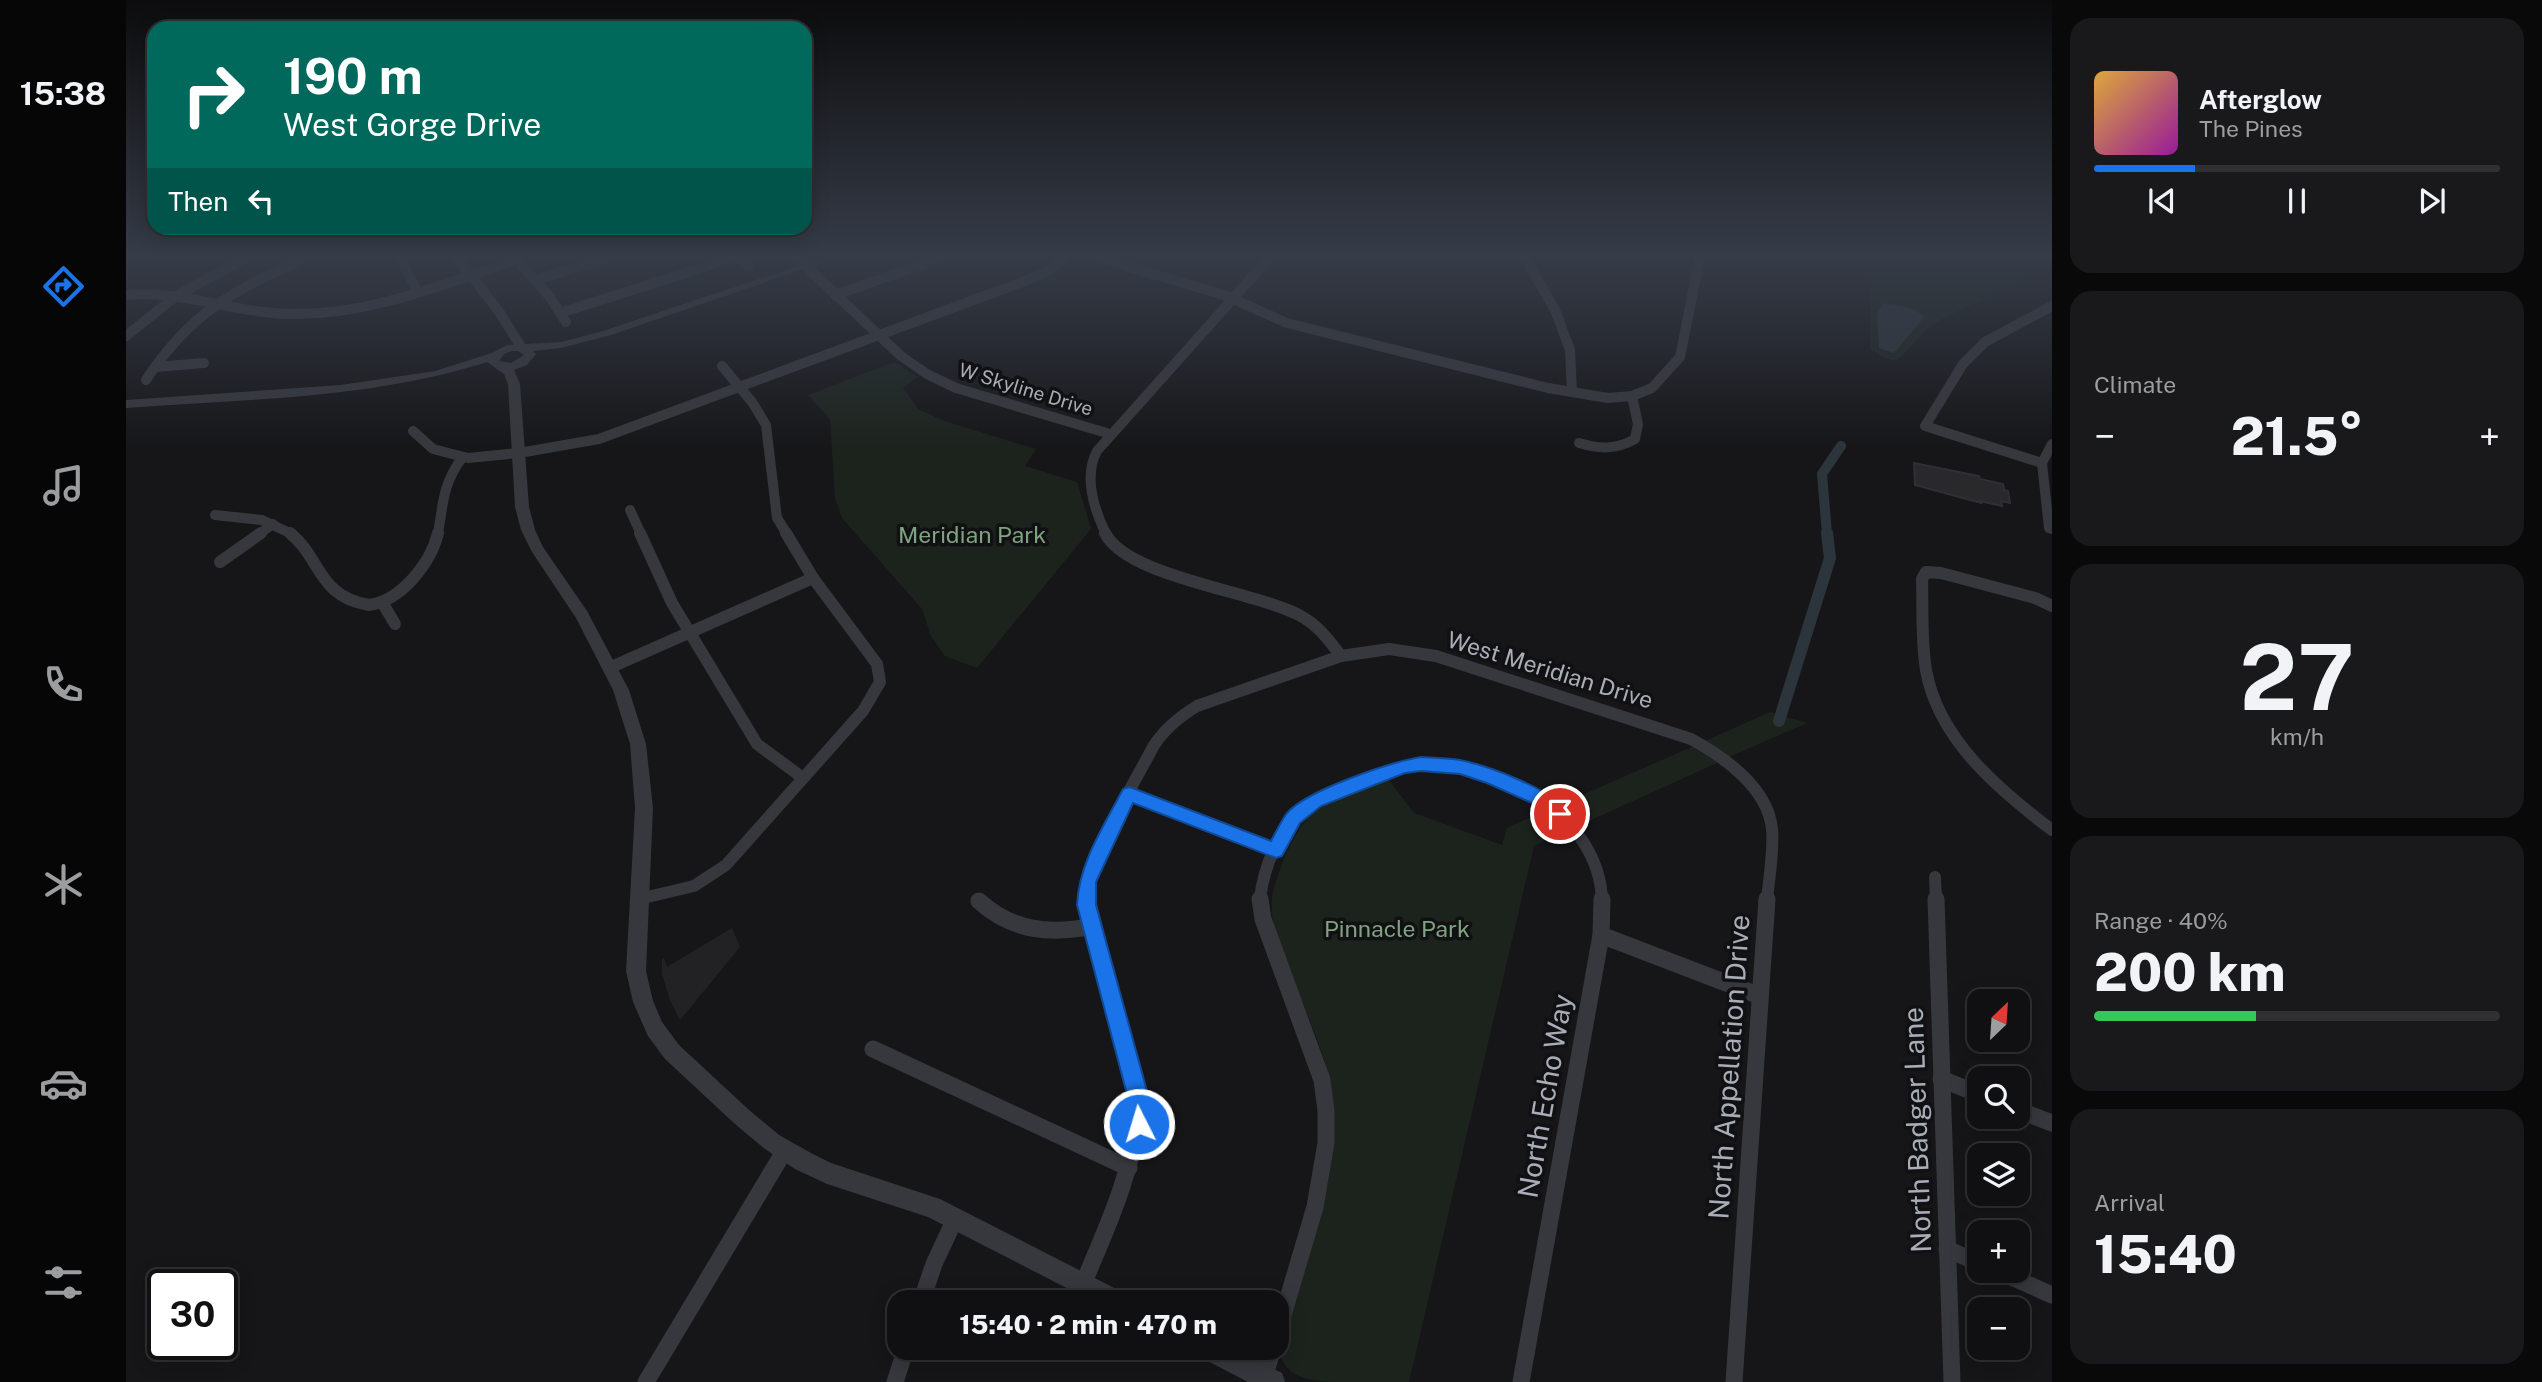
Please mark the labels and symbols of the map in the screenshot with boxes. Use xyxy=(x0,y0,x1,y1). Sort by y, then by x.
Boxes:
street label: W Skyline Drive xyxy=(956,358,1096,420)
park label: Meridian Park xyxy=(898,521,1046,548)
street label: West Meridian Drive xyxy=(1444,625,1656,714)
pin xyxy=(1530,784,1590,844)
street label: North Appellation Drive xyxy=(1701,914,1756,1220)
park label: Pinnacle Park xyxy=(1324,915,1470,942)
north arrow xyxy=(1967,989,2030,1052)
street label: North Echo Way xyxy=(1510,991,1579,1201)
street label: North Badger Lane xyxy=(1896,1007,1937,1253)
position arrow xyxy=(1102,1087,1176,1161)
speed limit sign: 30 xyxy=(147,1269,238,1360)

